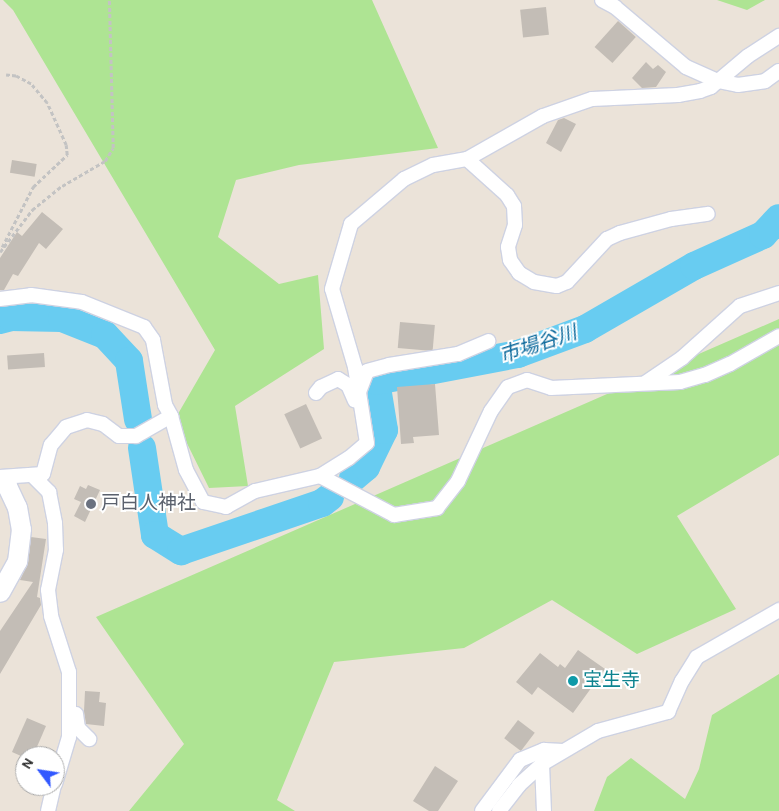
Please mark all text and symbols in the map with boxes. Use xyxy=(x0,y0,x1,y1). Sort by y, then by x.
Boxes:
water label: 市場谷川 xyxy=(496,320,580,368)
place label: 戸白人神社 xyxy=(101,493,196,515)
marker: 戸白人神社 xyxy=(85,498,97,510)
place label: 宝生寺 xyxy=(583,670,640,692)
marker: 宝生寺 xyxy=(567,675,579,687)
north arrow xyxy=(15,746,65,796)
text: N xyxy=(18,755,37,772)

